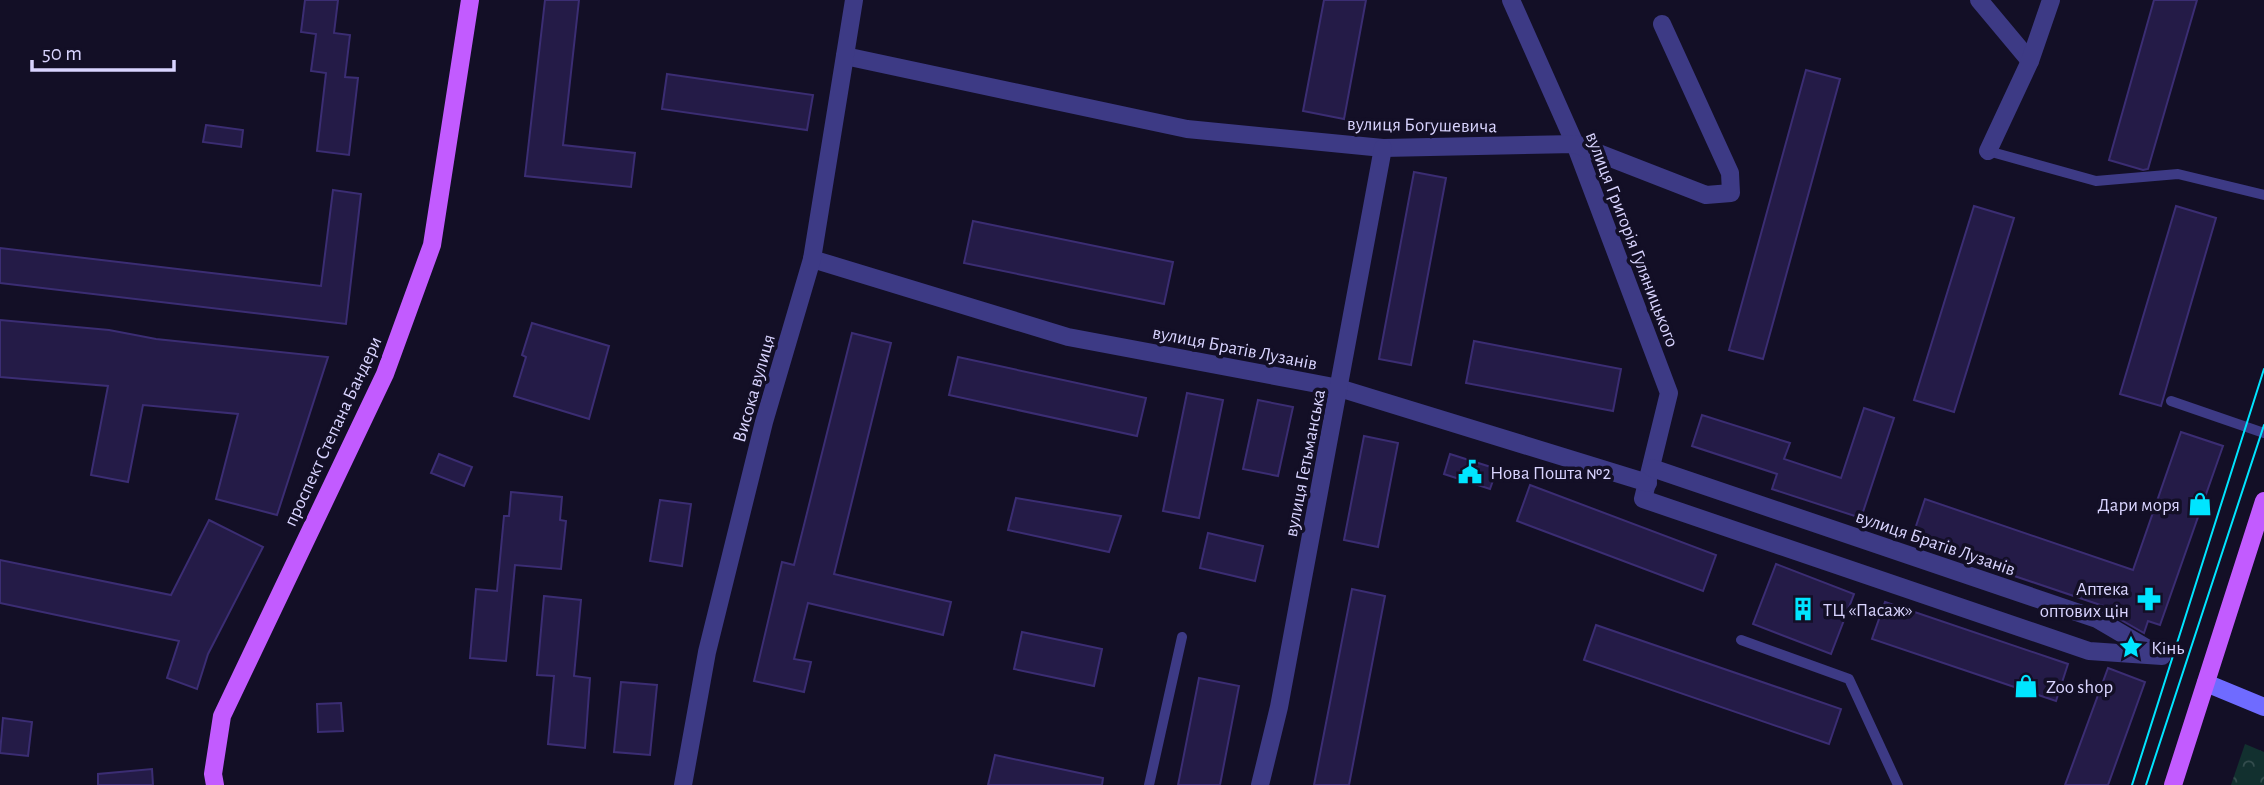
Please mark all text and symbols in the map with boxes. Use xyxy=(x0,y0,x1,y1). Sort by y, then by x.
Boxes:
scale bar xyxy=(32,28,173,72)
text: 50 m xyxy=(42,43,82,64)
street label: вулиця Богушевича xyxy=(1347,115,1497,136)
street label: вулиця Григорія Гуляницького xyxy=(1582,129,1681,350)
street label: вулиця Братів Лузанів xyxy=(1151,323,1319,374)
street label: Висока вулиця xyxy=(730,332,779,445)
street label: проспект Степана Бандери xyxy=(281,334,386,529)
street label: вулиця Гетьманська xyxy=(1282,388,1329,539)
public building icon: Нова Пошта №2 xyxy=(1456,458,1484,486)
place label: Нова Пошта №2 xyxy=(1490,464,1611,483)
shop icon: Дари моря xyxy=(2186,490,2214,518)
place label: Дари моря xyxy=(2097,496,2180,515)
street label: вулиця Братів Лузанів xyxy=(1853,507,2018,580)
place label: Аптека оптових цін xyxy=(2040,580,2129,621)
pharmacy icon: Аптека оптових цін xyxy=(2135,585,2163,613)
building icon: ТЦ «Пасаж» xyxy=(1789,595,1817,623)
place label: ТЦ «Пасаж» xyxy=(1823,601,1913,620)
place icon: Кінь xyxy=(2117,633,2145,661)
place label: Кінь xyxy=(2151,639,2184,658)
shop icon: Zoo shop xyxy=(2012,672,2040,700)
place label: Zoo shop xyxy=(2046,678,2113,697)

